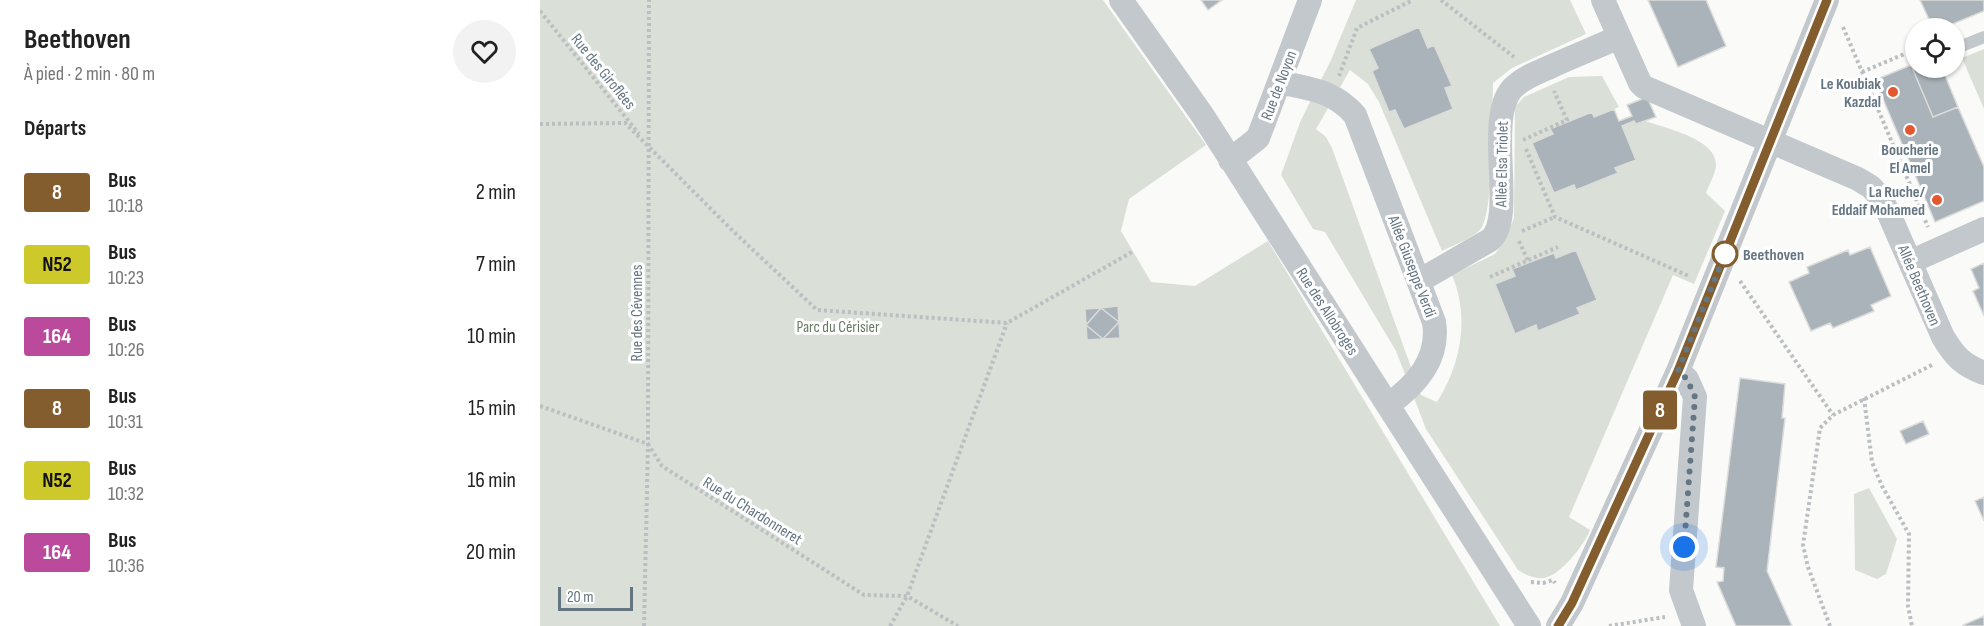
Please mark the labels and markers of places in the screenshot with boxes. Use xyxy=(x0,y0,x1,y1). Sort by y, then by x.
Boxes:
place label: Le Koubiak Kazdal xyxy=(1820,75,1881,112)
marker: Le Koubiak Kazdal xyxy=(1886,85,1900,99)
marker: Boucherie El Amel xyxy=(1903,123,1917,137)
place label: Boucherie El Amel xyxy=(1881,141,1939,178)
place label: La Ruche/ Eddaif Mohamed xyxy=(1832,183,1926,220)
marker: La Ruche/ Eddaif Mohamed xyxy=(1930,193,1944,207)
marker: Beethoven xyxy=(1712,241,1738,267)
place label: Beethoven xyxy=(1743,246,1804,265)

